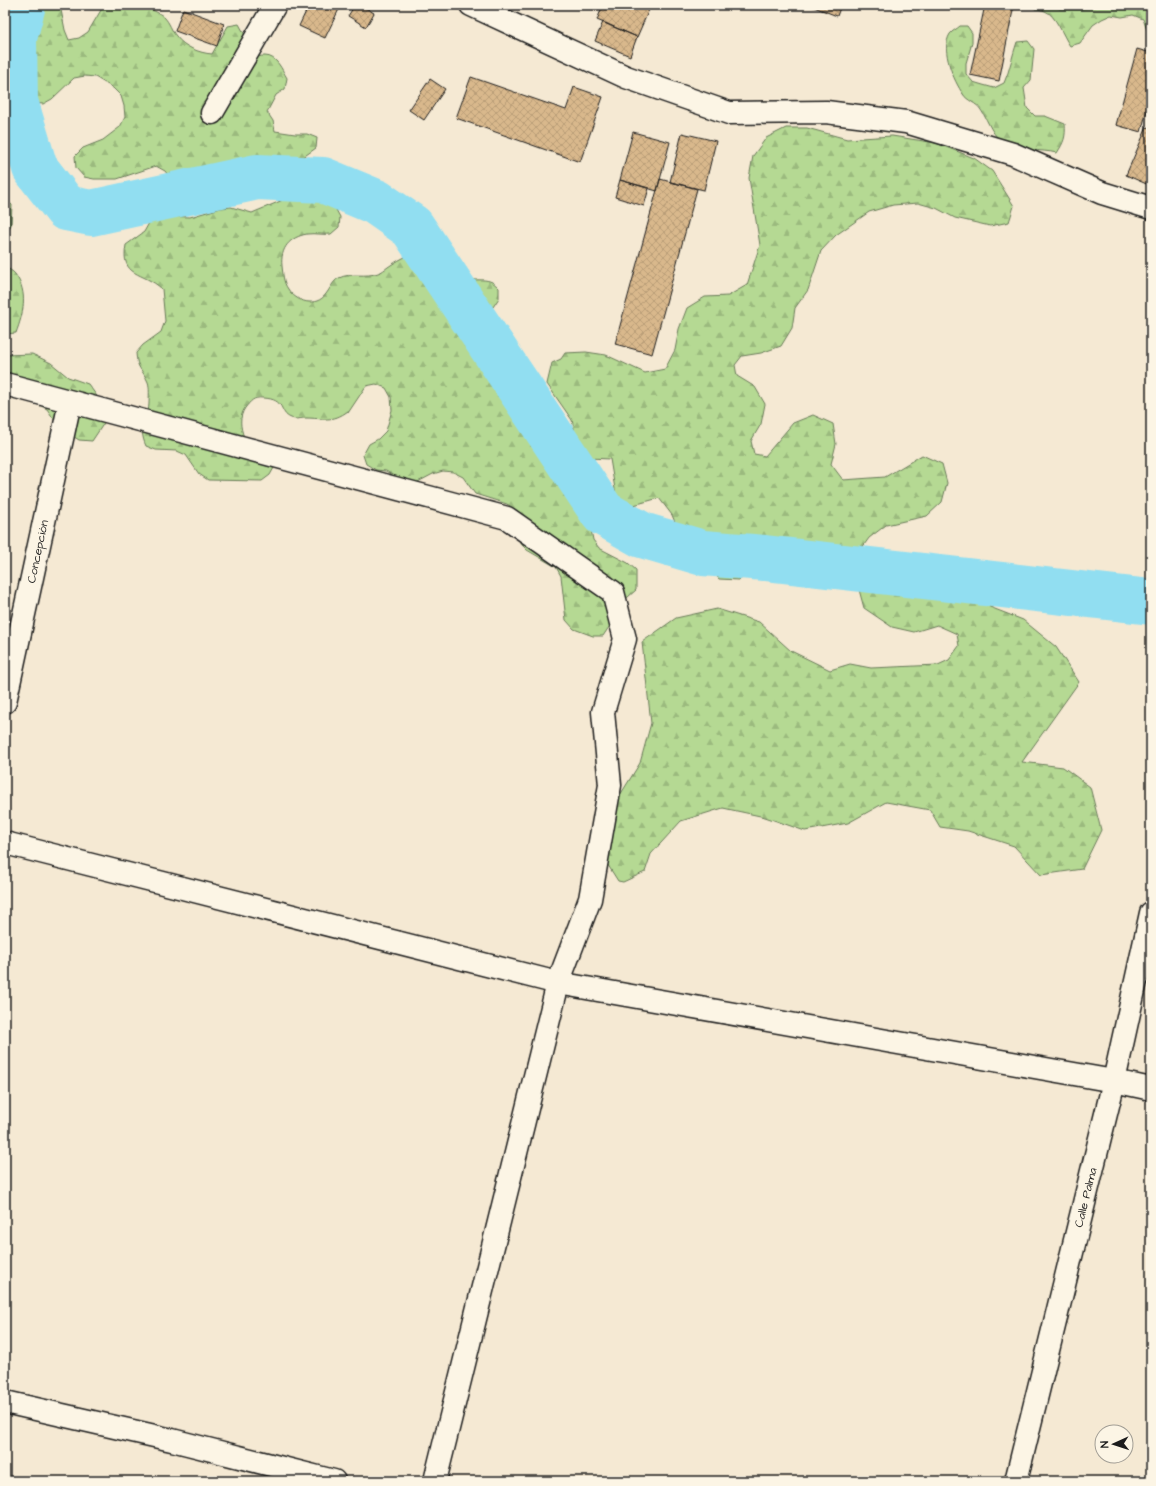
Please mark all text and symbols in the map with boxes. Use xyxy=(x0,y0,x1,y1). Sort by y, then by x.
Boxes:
street label: Concepción xyxy=(23,518,53,585)
street label: Calle Palma xyxy=(1070,1166,1101,1229)
north arrow xyxy=(1094,1424,1134,1464)
text: N xyxy=(1097,1441,1112,1448)

